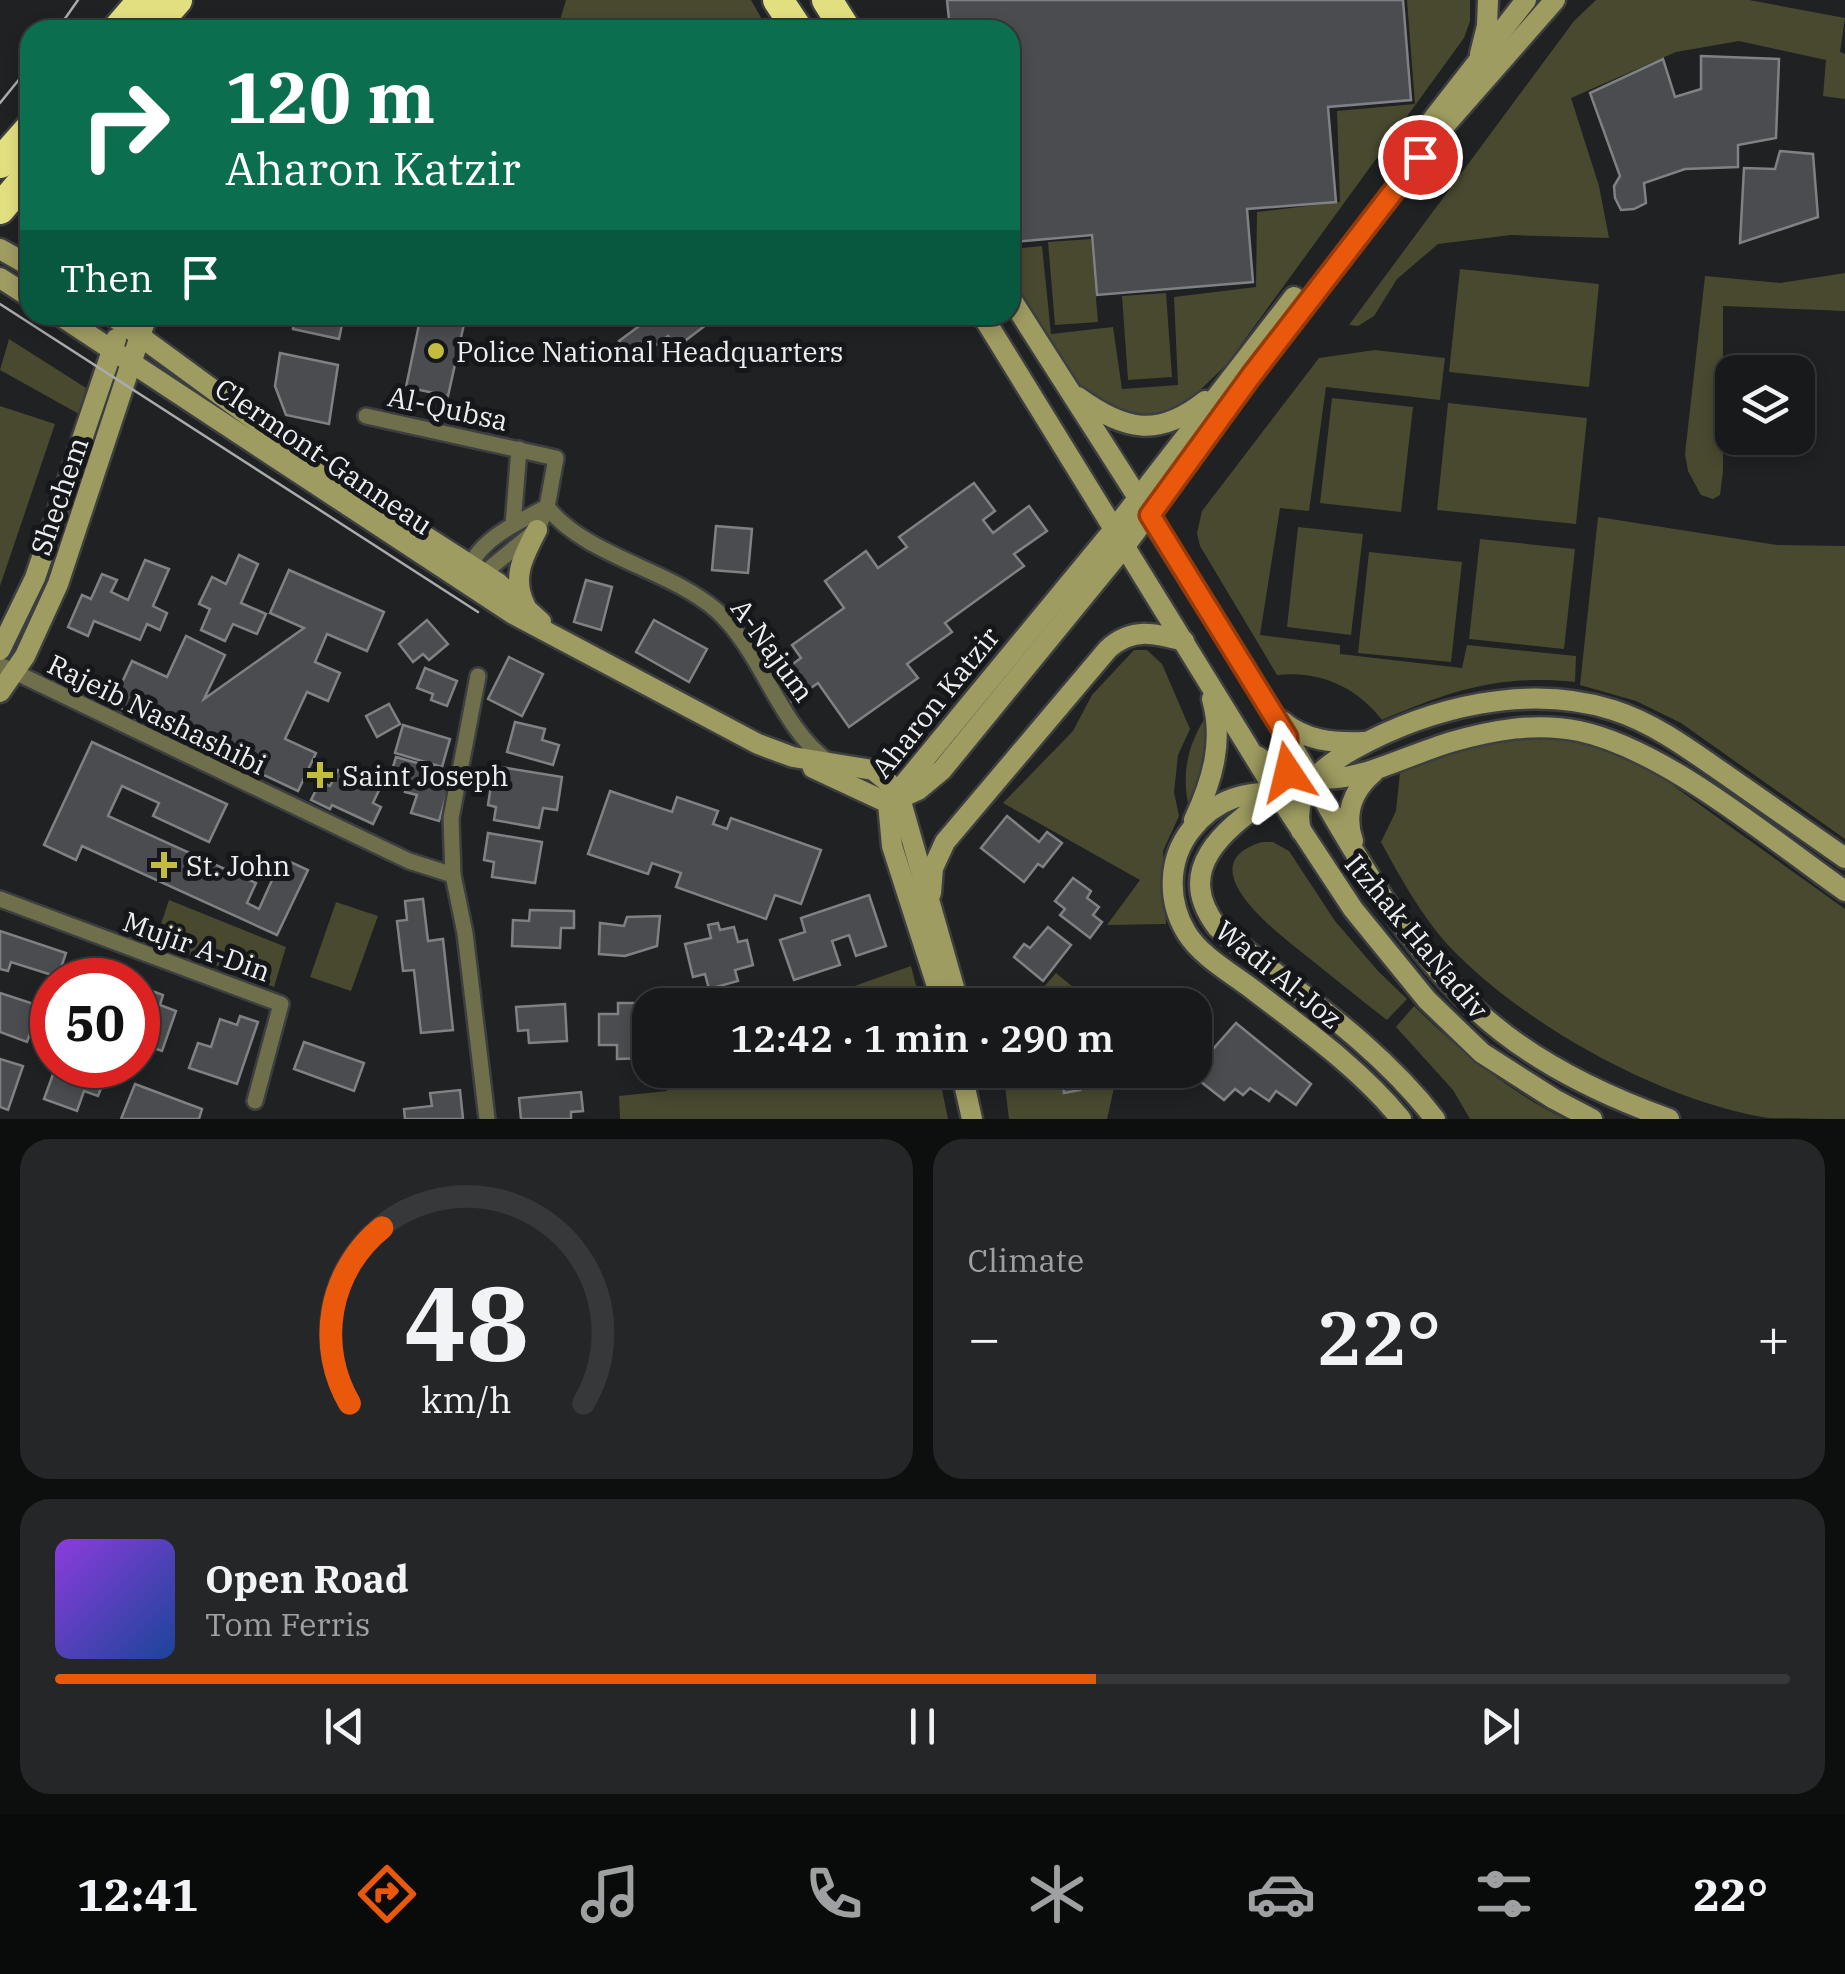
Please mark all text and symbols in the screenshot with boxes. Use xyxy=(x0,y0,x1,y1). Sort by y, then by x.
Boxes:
text: 120 m xyxy=(225,51,435,142)
icon: right xyxy=(60,60,190,190)
pin xyxy=(1378,115,1463,200)
icon: arrive xyxy=(1393,130,1448,185)
text: Aharon Katzir xyxy=(225,139,521,197)
icon: arrive xyxy=(173,250,228,305)
text: Then xyxy=(60,253,153,302)
place label: Police National Headquarters xyxy=(456,333,844,370)
marker: Police National Headquarters xyxy=(425,340,447,362)
map controls xyxy=(1715,355,1815,455)
button: layers xyxy=(1715,355,1815,455)
street label: Clermont-Ganneau xyxy=(208,369,440,543)
street label: Al-Qubsa xyxy=(385,377,511,439)
street label: Shechem xyxy=(22,432,96,560)
street label: A-Najum xyxy=(723,591,823,709)
street label: Aharon Katzir xyxy=(863,618,1008,785)
street label: Rajeib Nashashibi xyxy=(42,645,272,783)
position arrow xyxy=(1236,720,1340,824)
place label: Saint Joseph xyxy=(342,757,508,794)
marker: Saint Joseph xyxy=(307,762,333,788)
street label: Itzhak HaNadiv xyxy=(1337,846,1497,1026)
place label: St. John xyxy=(186,847,290,884)
marker: St. John xyxy=(151,852,177,878)
street label: Mujir A-Din xyxy=(118,902,276,990)
street label: Wadi Al-Joz xyxy=(1208,912,1350,1036)
speed limit sign: 50 xyxy=(30,958,160,1088)
text: 12:42 · 1 min · 290 m xyxy=(730,1013,1114,1062)
text: Climate xyxy=(968,1239,1084,1281)
text: 48 xyxy=(404,1254,529,1390)
text: 22° xyxy=(1316,1288,1441,1386)
text: − xyxy=(968,1302,1001,1373)
text: + xyxy=(1757,1302,1790,1373)
text: km/h xyxy=(421,1376,511,1423)
text: Open Road xyxy=(205,1554,409,1603)
text: Tom Ferris xyxy=(205,1603,370,1645)
icon: previous xyxy=(317,1699,372,1754)
icon: pause xyxy=(895,1699,950,1754)
icon: next xyxy=(1473,1699,1528,1754)
icon: directions xyxy=(352,1859,422,1929)
icon: music xyxy=(575,1859,645,1929)
icon: phone xyxy=(799,1859,869,1929)
icon: climate xyxy=(1022,1859,1092,1929)
icon: car xyxy=(1246,1859,1316,1929)
icon: filters xyxy=(1469,1859,1539,1929)
text: 12:41 xyxy=(77,1865,198,1923)
text: 22° xyxy=(1693,1865,1768,1923)

